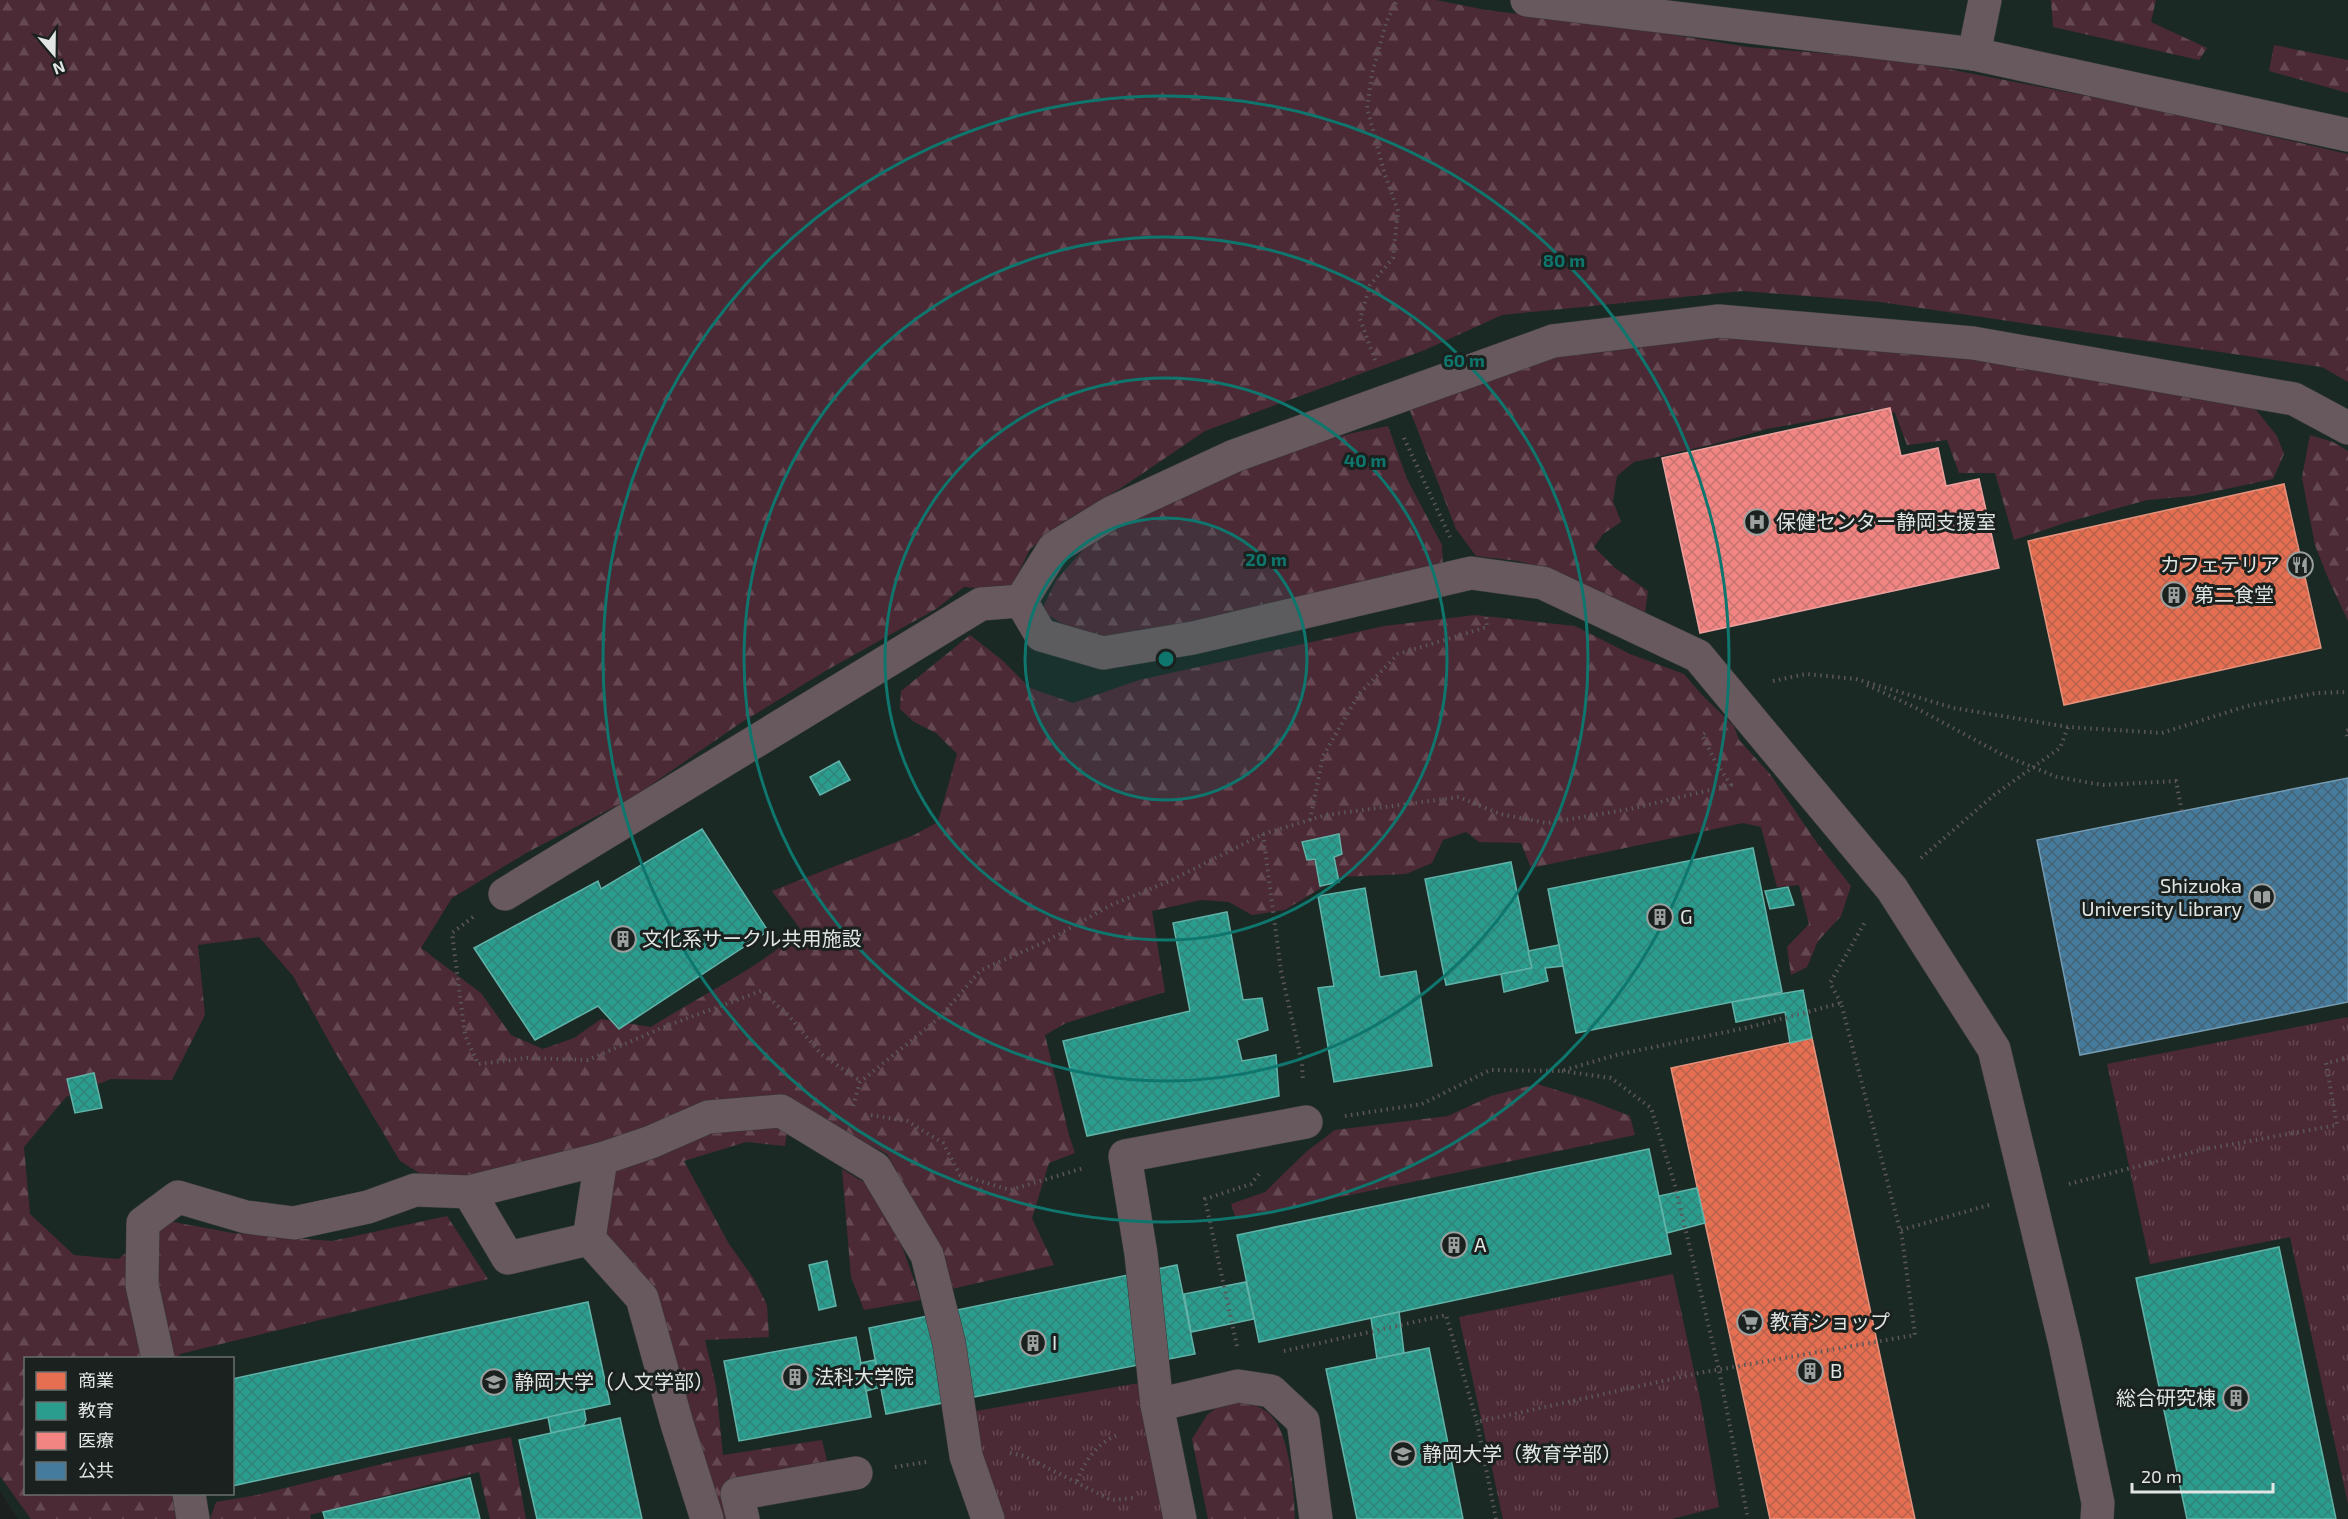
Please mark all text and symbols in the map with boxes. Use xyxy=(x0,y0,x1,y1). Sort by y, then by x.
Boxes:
north arrow xyxy=(24,24,84,84)
text: N xyxy=(51,58,68,79)
text: 80 m xyxy=(1543,249,1585,271)
text: 60 m xyxy=(1443,349,1485,371)
text: 40 m xyxy=(1344,449,1386,471)
hospital icon: 保健センター静岡支援室 xyxy=(1742,507,1772,537)
place label: 保健センター静岡支援室 xyxy=(1776,509,1996,533)
text: 20 m xyxy=(1245,548,1287,570)
restaurant icon: カフェテリア xyxy=(2285,550,2315,580)
place label: カフェテリア xyxy=(2160,552,2280,576)
building icon: 第二食堂 xyxy=(2159,580,2189,610)
place label: 第二食堂 xyxy=(2194,582,2274,606)
centre of rings xyxy=(1156,649,1176,669)
place label: Shizuoka University Library xyxy=(2081,873,2242,920)
library icon: Shizuoka University Library xyxy=(2247,882,2277,912)
building icon: G xyxy=(1645,902,1675,932)
place label: G xyxy=(1680,904,1693,928)
building icon: 文化系サークル共用施設 xyxy=(608,924,638,954)
place label: 文化系サークル共用施設 xyxy=(642,926,861,950)
building icon: A xyxy=(1439,1230,1469,1260)
place label: A xyxy=(1474,1232,1487,1256)
supermarket icon: 教育ショップ xyxy=(1735,1307,1765,1337)
place label: 教育ショップ xyxy=(1770,1309,1890,1333)
building icon: I xyxy=(1018,1328,1048,1358)
place label: I xyxy=(1052,1330,1057,1354)
building icon: B xyxy=(1795,1356,1825,1386)
legend xyxy=(24,1357,234,1495)
place label: B xyxy=(1830,1358,1842,1382)
building icon: 法科大学院 xyxy=(780,1362,810,1392)
place label: 法科大学院 xyxy=(814,1364,914,1388)
school or university icon: 静岡大学（人文学部） xyxy=(479,1367,509,1397)
text: 商業 xyxy=(78,1369,114,1391)
place label: 静岡大学（人文学部） xyxy=(514,1369,714,1393)
building icon: 総合研究棟 xyxy=(2221,1383,2251,1413)
place label: 総合研究棟 xyxy=(2116,1385,2216,1409)
text: 教育 xyxy=(78,1399,114,1421)
text: 医療 xyxy=(78,1429,114,1451)
school or university icon: 静岡大学（教育学部） xyxy=(1388,1439,1418,1469)
place label: 静岡大学（教育学部） xyxy=(1422,1441,1622,1465)
scale bar xyxy=(2132,1456,2273,1494)
text: 公共 xyxy=(78,1459,114,1481)
text: 20 m xyxy=(2141,1465,2182,1487)

